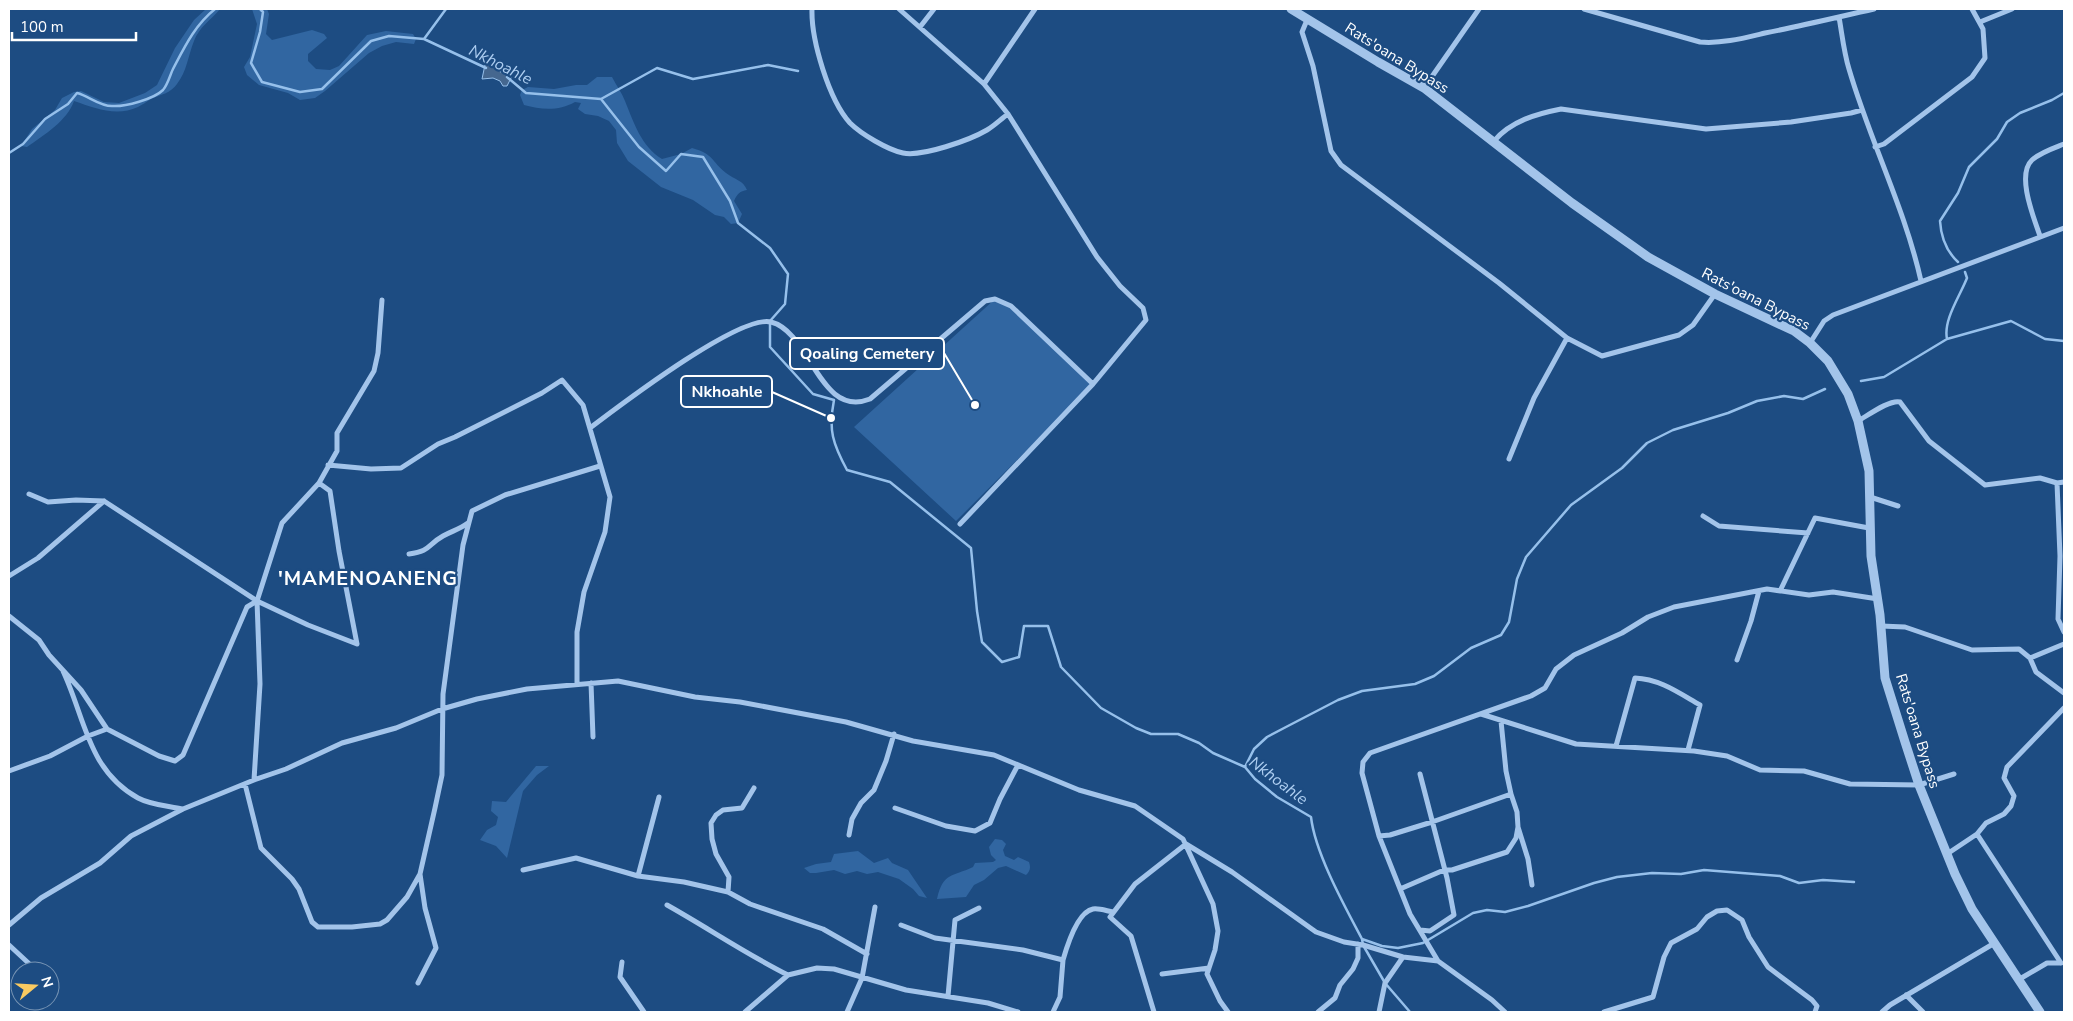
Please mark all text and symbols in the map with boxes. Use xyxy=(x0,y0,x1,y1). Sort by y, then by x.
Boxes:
scale bar xyxy=(12,10,136,42)
text: 100 m xyxy=(20,17,64,37)
street label: Rats'oana Bypass xyxy=(1341,18,1453,98)
water label: Nkhoahle xyxy=(465,40,537,90)
street label: Rats'oana Bypass xyxy=(1698,263,1814,335)
callout: Qoaling Cemetery xyxy=(790,338,944,369)
text: Qoaling Cemetery xyxy=(800,343,935,365)
callout: Nkhoahle xyxy=(681,376,772,407)
text: Nkhoahle xyxy=(692,381,763,403)
district label: 'MAMENOANENG xyxy=(278,565,458,592)
street label: Rats'oana Bypass xyxy=(1891,671,1945,791)
water label: Nkhoahle xyxy=(1244,751,1313,811)
north arrow xyxy=(10,961,60,1011)
text: N xyxy=(36,974,58,990)

